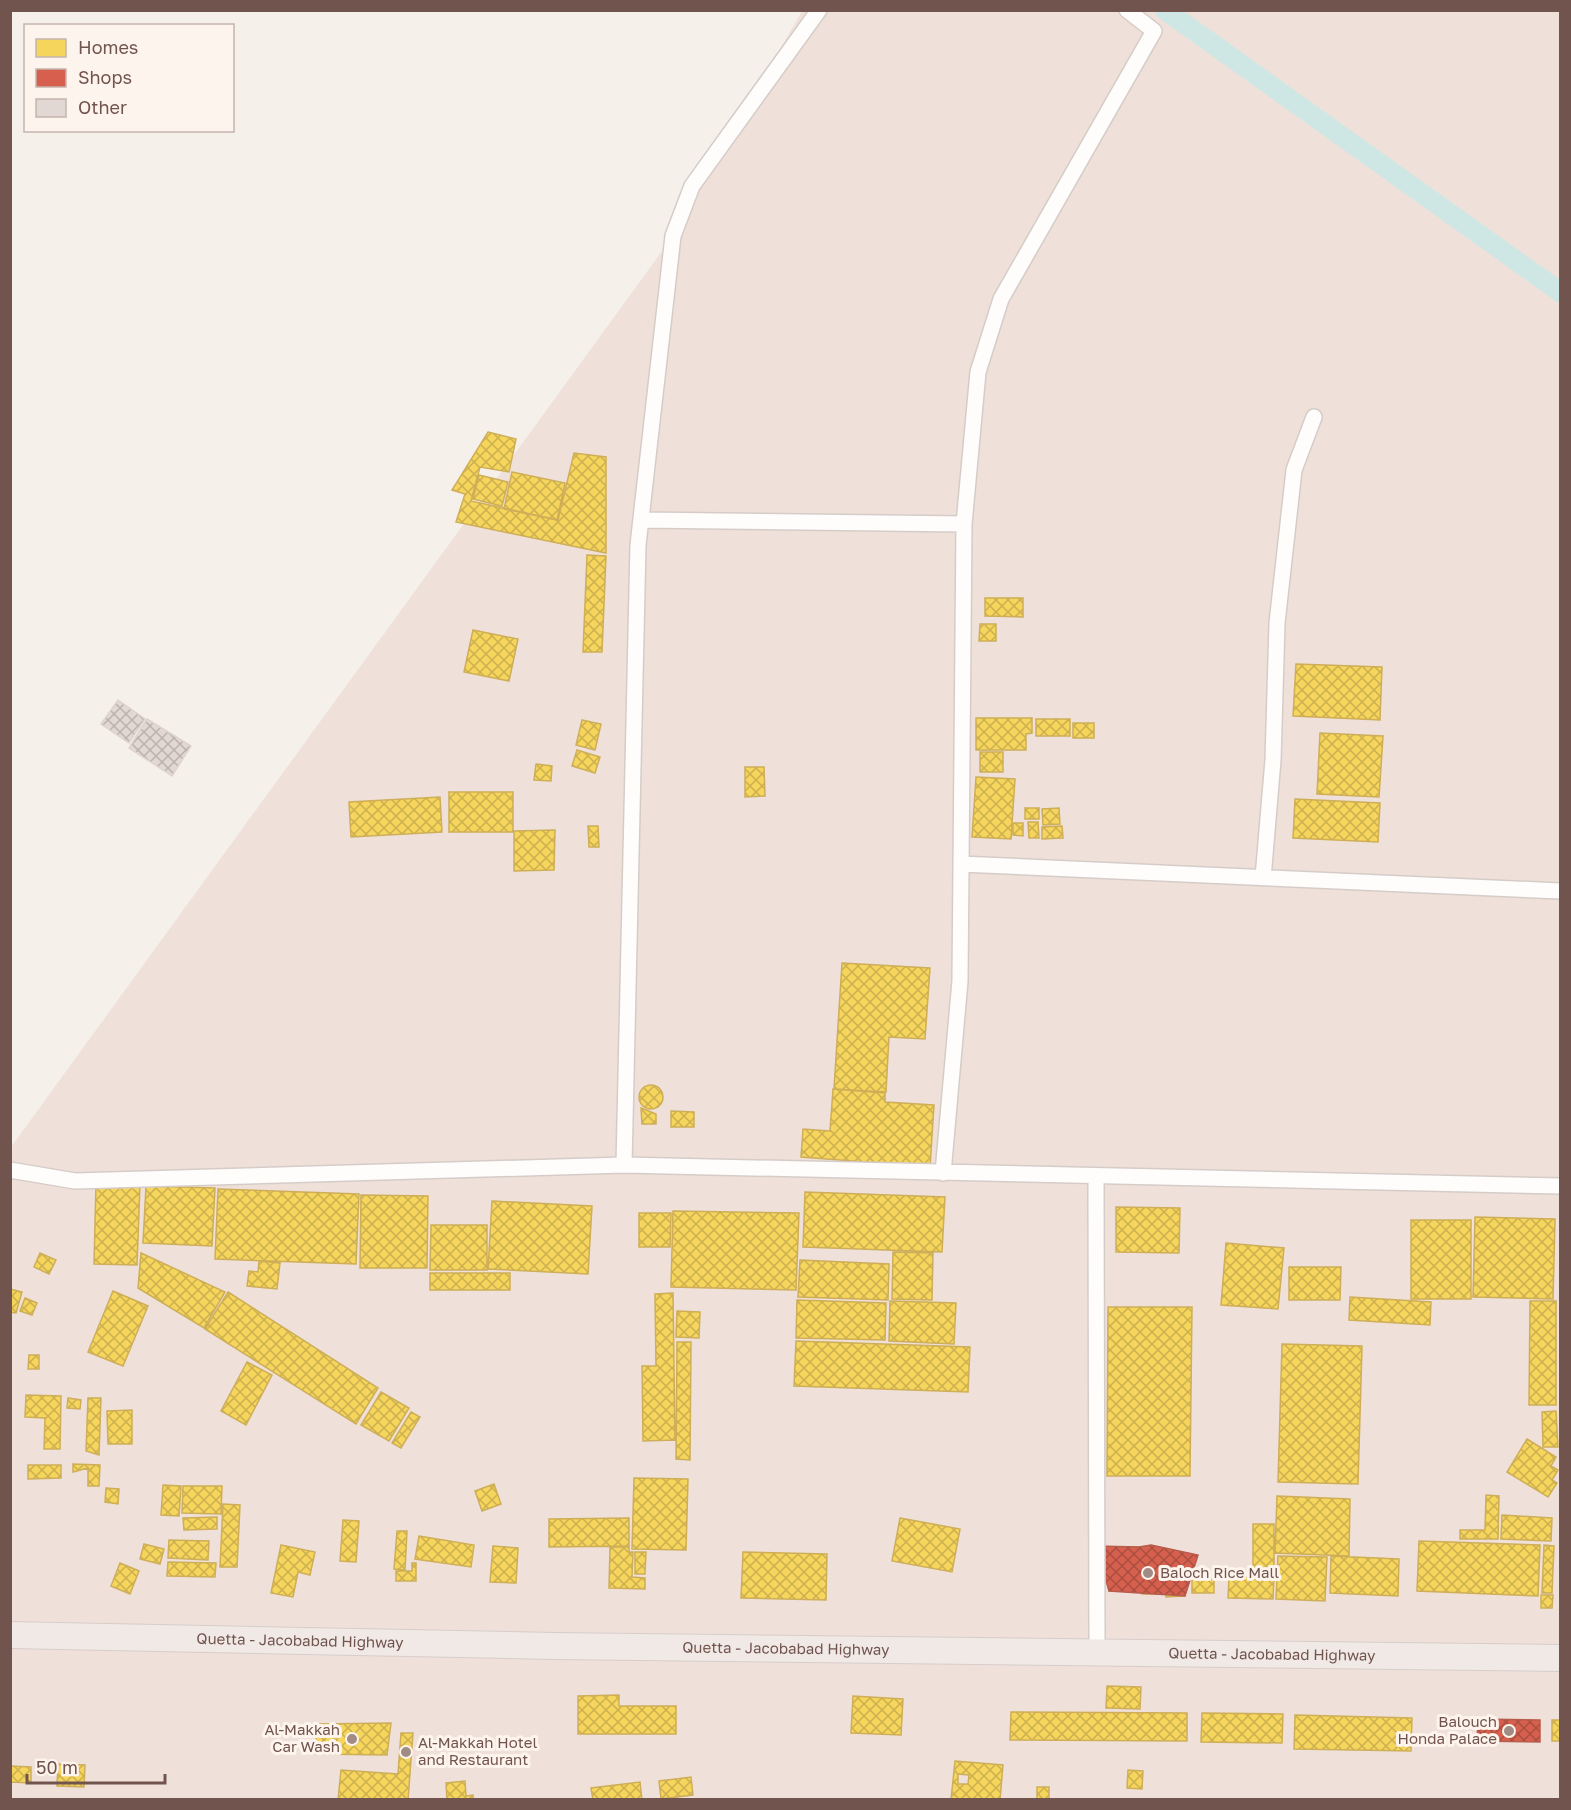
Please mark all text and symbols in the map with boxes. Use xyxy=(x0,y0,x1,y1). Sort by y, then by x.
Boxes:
legend xyxy=(24,24,234,132)
text: Homes xyxy=(78,36,138,58)
text: Shops xyxy=(78,66,132,88)
text: Other xyxy=(78,96,127,118)
place label: Baloch Rice Mall xyxy=(1160,1563,1279,1581)
marker: Baloch Rice Mall xyxy=(1141,1566,1155,1580)
street label: Quetta - Jacobabad Highway xyxy=(196,1629,404,1651)
street label: Quetta - Jacobabad Highway xyxy=(682,1638,890,1658)
street label: Quetta - Jacobabad Highway xyxy=(1168,1643,1376,1664)
place label: Balouch Honda Palace xyxy=(1398,1712,1497,1747)
place label: Al-Makkah Car Wash xyxy=(264,1720,340,1755)
marker: Balouch Honda Palace xyxy=(1502,1724,1516,1738)
marker: Al-Makkah Car Wash xyxy=(345,1732,359,1746)
place label: Al-Makkah Hotel and Restaurant xyxy=(418,1733,537,1768)
marker: Al-Makkah Hotel and Restaurant xyxy=(399,1745,413,1759)
scale bar xyxy=(27,1747,165,1785)
text: 50 m xyxy=(36,1756,78,1778)

